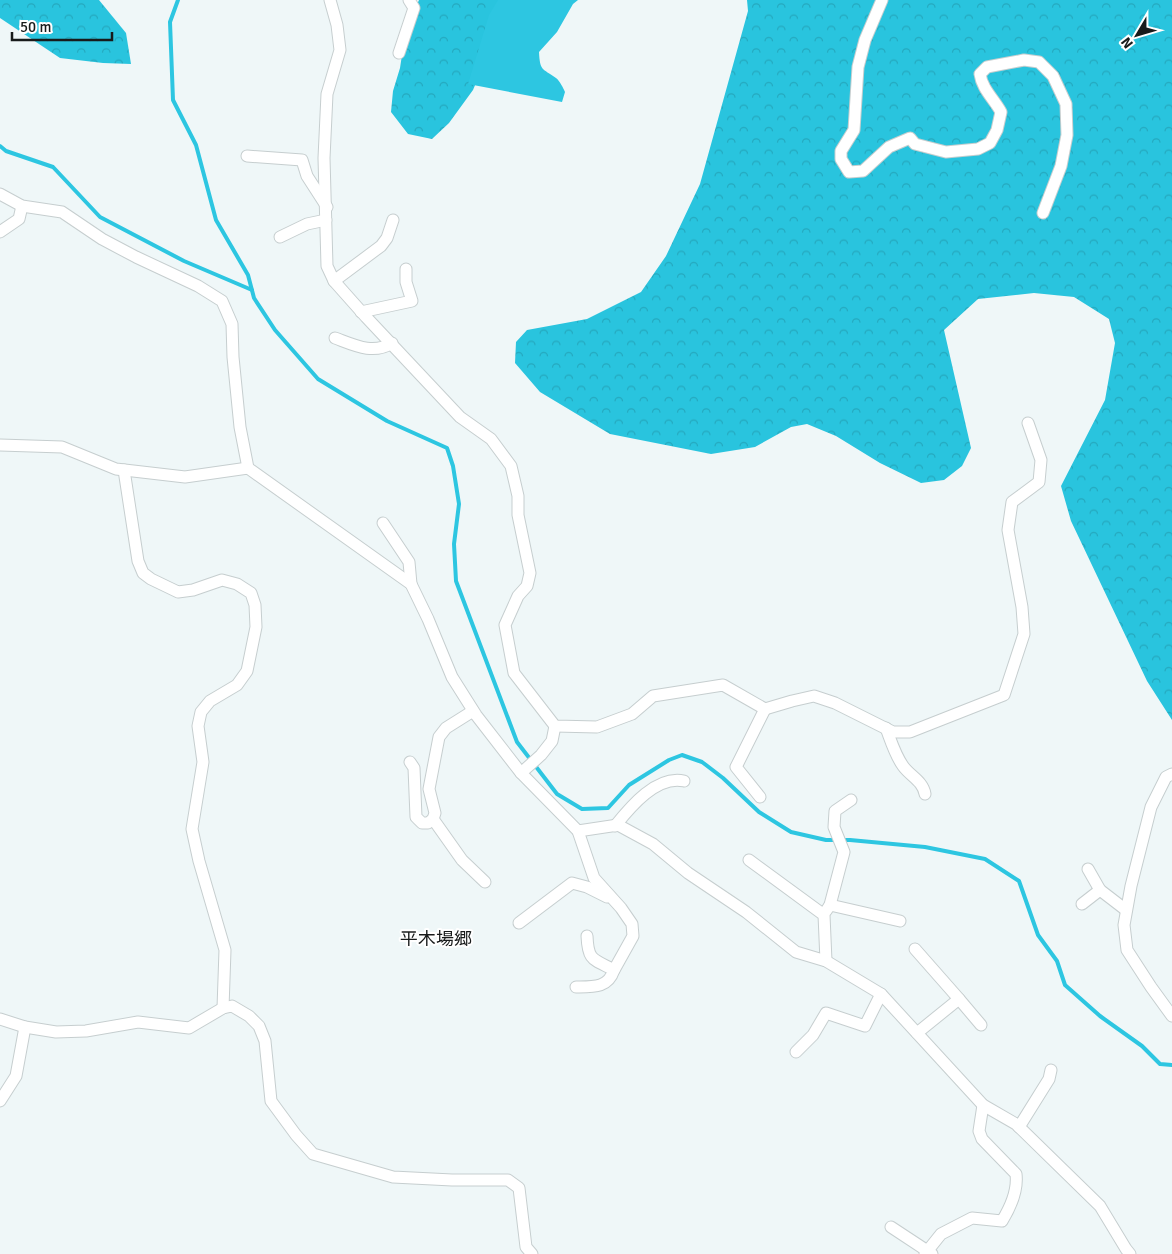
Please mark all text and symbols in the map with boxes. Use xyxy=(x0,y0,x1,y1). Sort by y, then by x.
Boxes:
scale bar xyxy=(12,10,112,42)
north arrow xyxy=(1112,10,1162,60)
text: 50 m xyxy=(20,18,51,36)
text: N xyxy=(1117,34,1137,52)
district label: 平木場郷 xyxy=(400,928,472,950)

